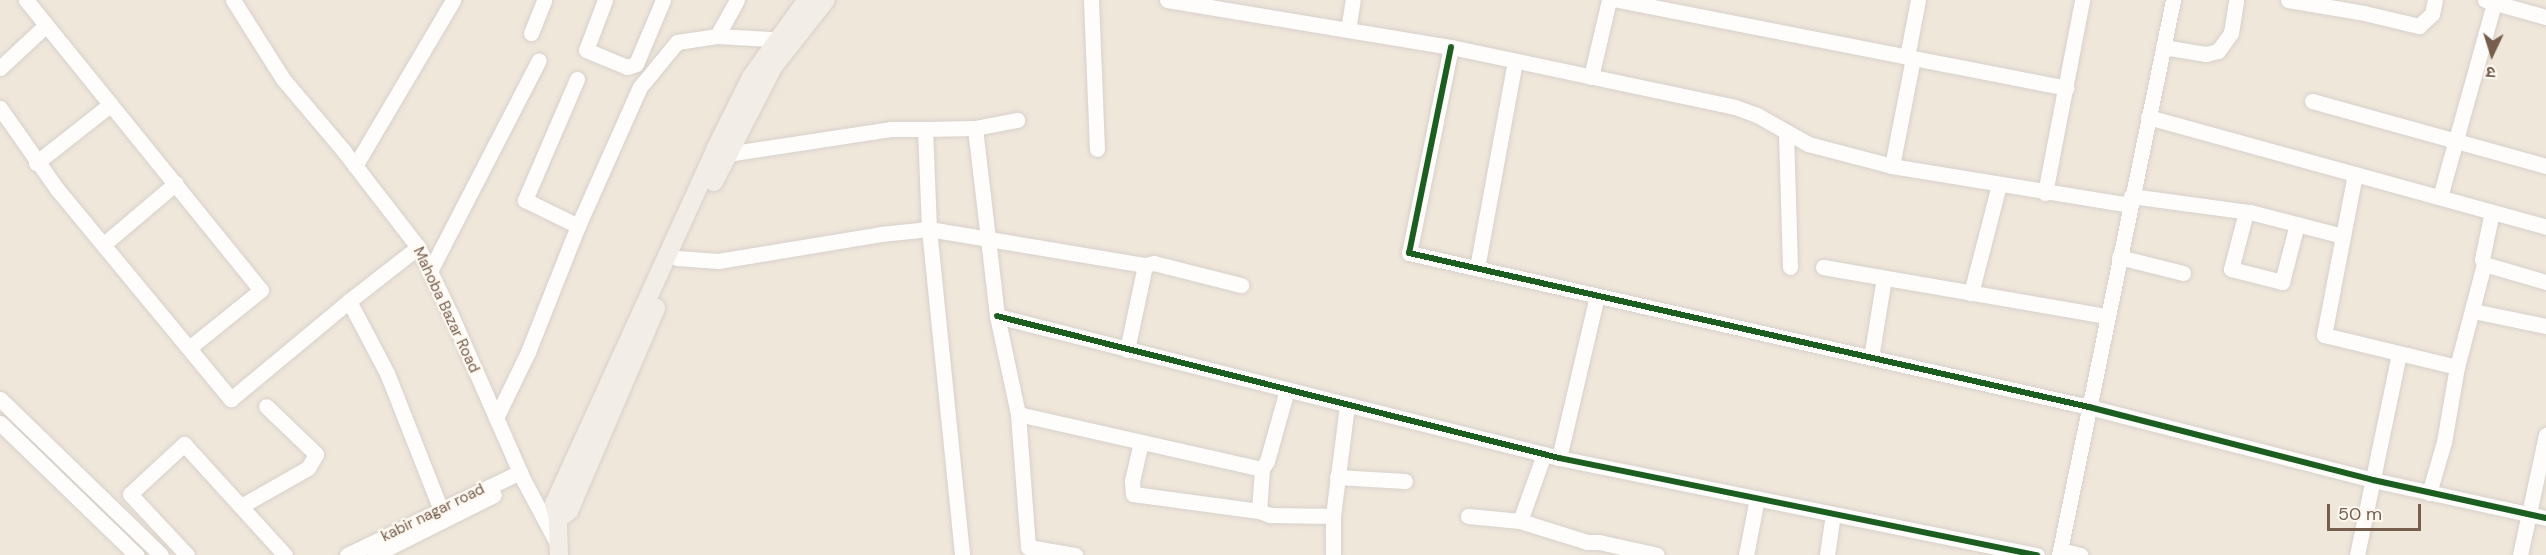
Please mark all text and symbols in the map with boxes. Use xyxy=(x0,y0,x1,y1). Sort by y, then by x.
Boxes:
north arrow xyxy=(2462,24,2522,84)
text: उ xyxy=(2485,62,2496,83)
street label: Mahoba Bazar Road xyxy=(409,244,483,376)
street label: kabir nagar road xyxy=(378,480,488,546)
scale bar xyxy=(2330,492,2424,530)
text: 50 m xyxy=(2338,502,2382,526)

